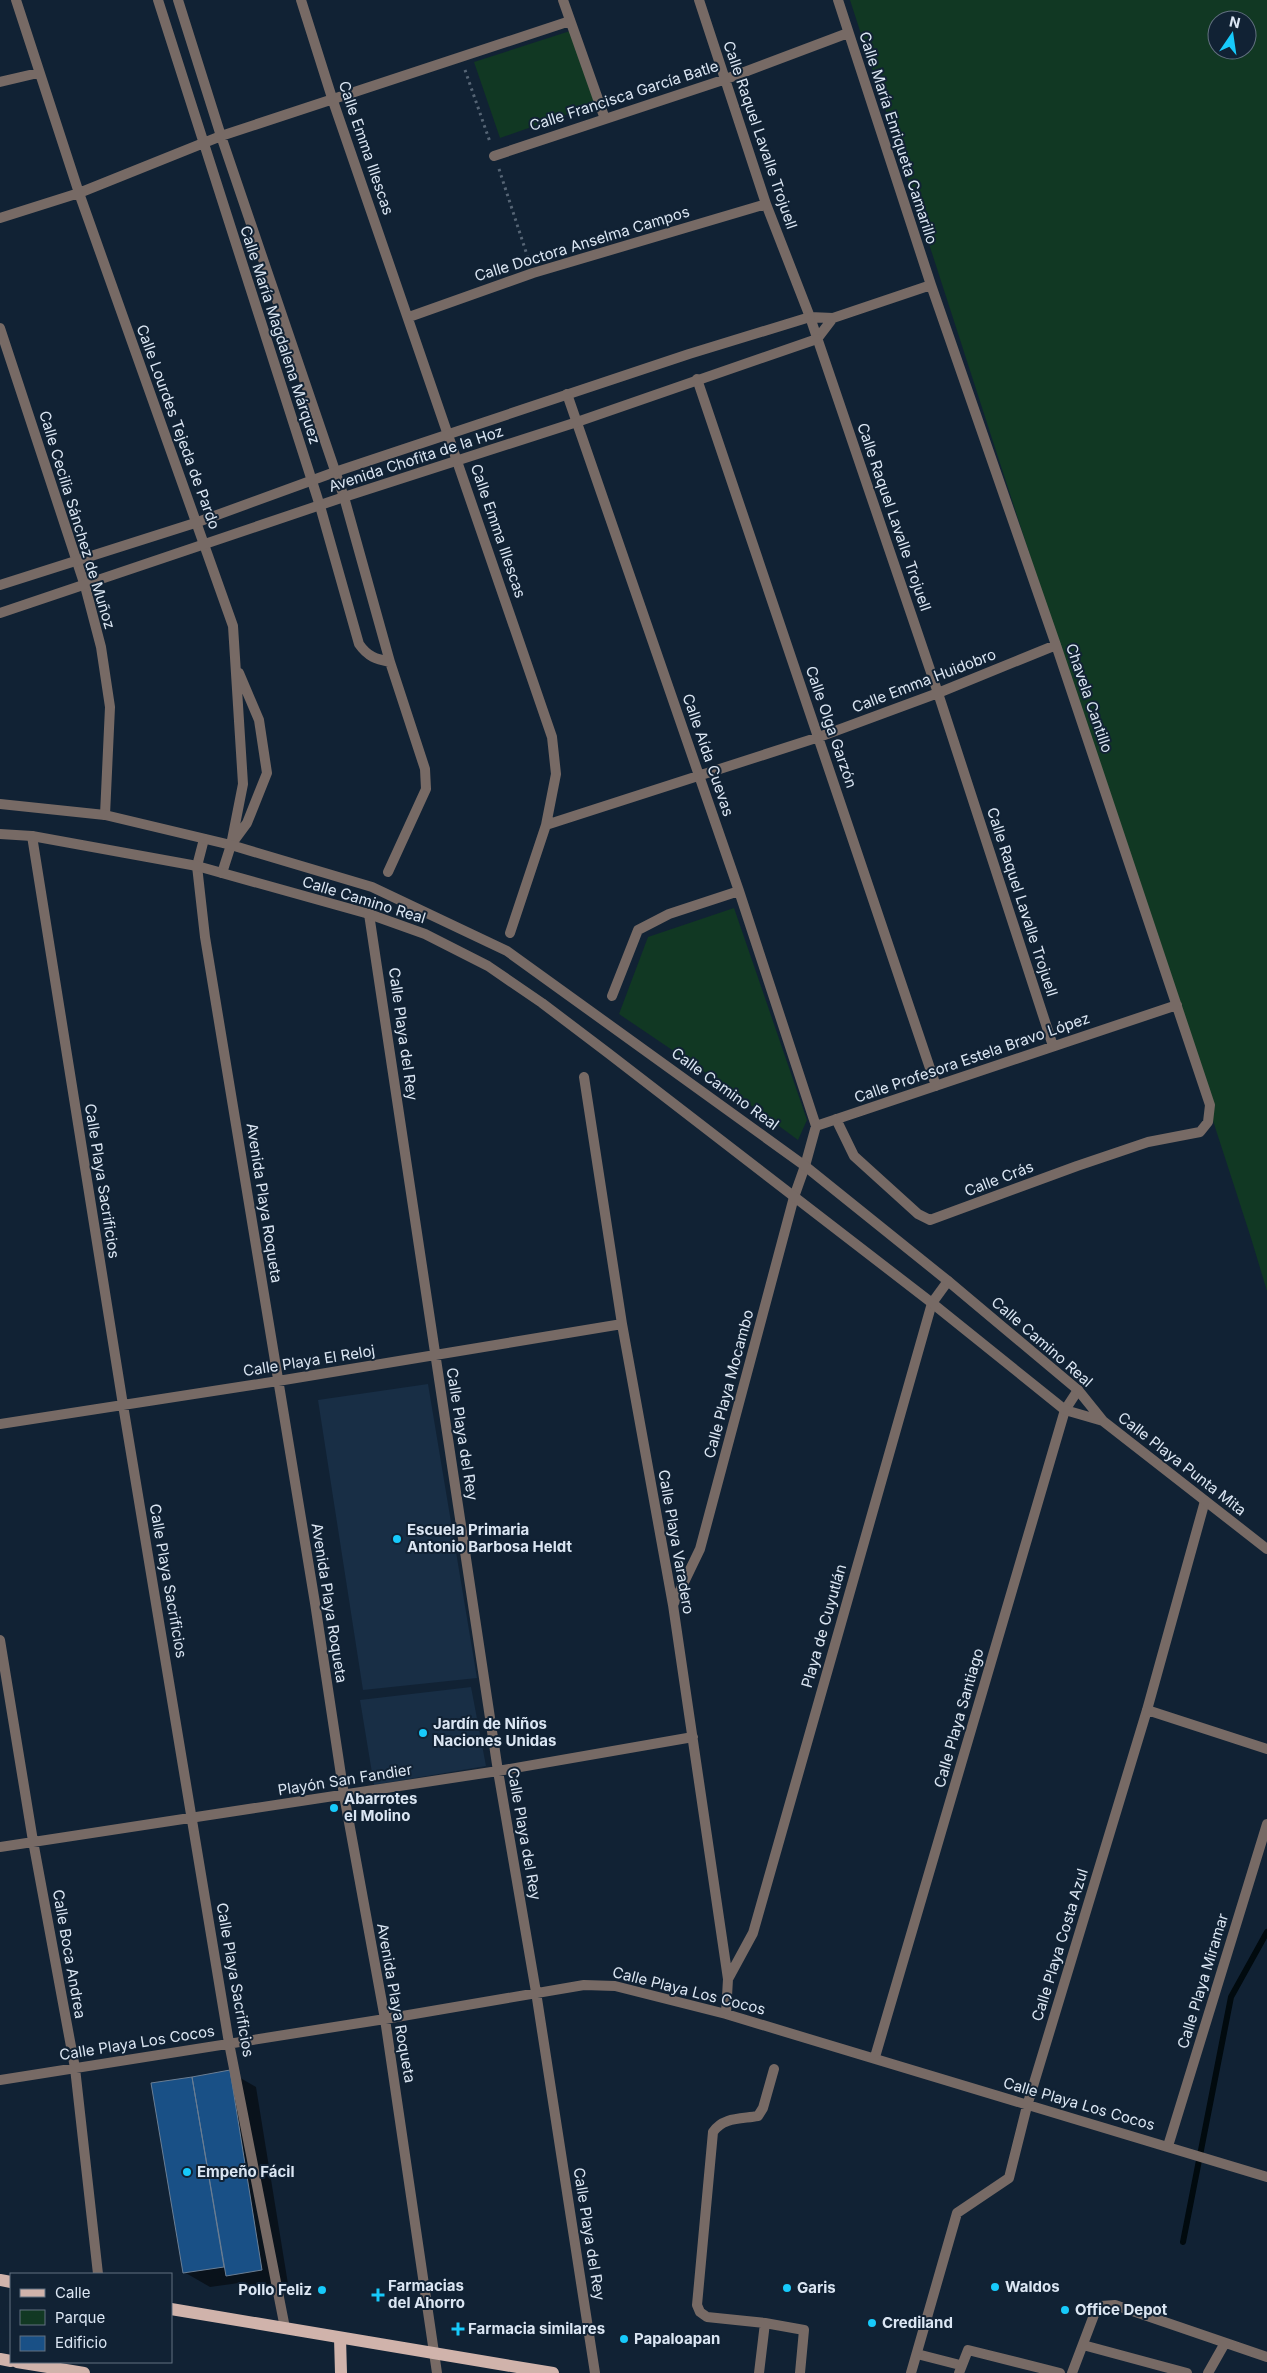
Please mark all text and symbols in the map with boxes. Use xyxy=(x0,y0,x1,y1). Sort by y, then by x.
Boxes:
north arrow xyxy=(1207,10,1257,60)
text: N xyxy=(1228,12,1242,31)
street label: Calle María Enriqueta Camarillo xyxy=(855,29,942,246)
street label: Calle Raquel Lavalle Trojuell xyxy=(719,38,802,231)
street label: Calle Francisca García Batle xyxy=(527,56,721,135)
street label: Calle Emma Illescas xyxy=(335,78,398,217)
street label: Calle Doctora Anselma Campos xyxy=(472,202,692,285)
street label: Calle María Magdalena Márquez xyxy=(236,223,325,447)
street label: Calle Lourdes Tejeda de Pardo xyxy=(133,322,224,532)
street label: Calle Cecilia Sánchez de Muñoz xyxy=(35,408,120,631)
street label: Calle Raquel Lavalle Trojuell xyxy=(853,420,936,613)
street label: Avenida Chofita de la Hoz xyxy=(326,421,506,496)
street label: Calle Emma Illescas xyxy=(467,461,530,600)
street label: Chavela Cantillo xyxy=(1062,641,1117,755)
street label: Calle Emma Huidobro xyxy=(849,644,999,717)
street label: Calle Olga Garzón xyxy=(802,663,861,790)
street label: Calle Aída Cuevas xyxy=(679,691,738,819)
street label: Calle Raquel Lavalle Trojuell xyxy=(983,805,1062,999)
street label: Calle Camino Real xyxy=(300,872,428,927)
street label: Calle Playa del Rey xyxy=(385,966,422,1102)
street label: Calle Profesora Estela Bravo López xyxy=(852,1008,1092,1107)
street label: Calle Camino Real xyxy=(668,1043,783,1134)
street label: Calle Playa Sacrificios xyxy=(81,1102,124,1260)
street label: Avenida Playa Roqueta xyxy=(242,1122,287,1284)
street label: Calle Crás xyxy=(962,1157,1036,1200)
street label: Calle Camino Real xyxy=(988,1292,1097,1391)
street label: Calle Playa Mocambo xyxy=(700,1308,757,1460)
street label: Calle Playa El Reloj xyxy=(242,1341,376,1380)
street label: Calle Playa del Rey xyxy=(443,1366,482,1502)
street label: Calle Playa Punta Mita xyxy=(1114,1408,1250,1520)
street label: Calle Playa Varadero xyxy=(654,1468,699,1616)
street label: Calle Playa Sacrificios xyxy=(146,1502,191,1660)
place label: Escuela Primaria Antonio Barbosa Heldt xyxy=(407,1520,572,1556)
street label: Avenida Playa Roqueta xyxy=(307,1522,352,1684)
marker: Escuela Primaria Antonio Barbosa Heldt xyxy=(391,1533,403,1545)
street label: Playa de Cuyutlán xyxy=(797,1562,850,1690)
street label: Calle Playa Santiago xyxy=(930,1646,988,1790)
place label: Jardín de Niños Naciones Unidas xyxy=(433,1714,556,1750)
marker: Jardín de Niños Naciones Unidas xyxy=(417,1727,429,1739)
street label: Playón San Fandier xyxy=(276,1759,414,1800)
street label: Calle Playa del Rey xyxy=(503,1766,546,1902)
place label: Abarrotes el Molino xyxy=(344,1789,417,1825)
marker: Abarrotes el Molino xyxy=(328,1802,340,1814)
street label: Calle Playa Costa Azul xyxy=(1027,1866,1092,2023)
street label: Calle Boca Andrea xyxy=(49,1888,90,2020)
street label: Calle Playa Sacrificios xyxy=(213,1901,258,2059)
street label: Calle Playa Miramar xyxy=(1173,1911,1232,2051)
street label: Avenida Playa Roqueta xyxy=(373,1922,420,2084)
street label: Calle Playa Los Cocos xyxy=(611,1962,768,2019)
street label: Calle Playa Los Cocos xyxy=(58,2021,216,2064)
street label: Calle Playa Los Cocos xyxy=(1001,2073,1157,2134)
place label: Empeño Fácil xyxy=(197,2162,295,2181)
marker: Empeño Fácil xyxy=(181,2166,193,2178)
street label: Calle Playa del Rey xyxy=(570,2166,609,2302)
legend xyxy=(10,2273,172,2363)
place label: Farmacias del Ahorro xyxy=(388,2276,465,2312)
place label: Waldos xyxy=(1005,2277,1060,2296)
place label: Garis xyxy=(797,2278,836,2297)
place label: Pollo Feliz xyxy=(238,2280,312,2299)
marker: Waldos xyxy=(989,2281,1001,2293)
marker: Garis xyxy=(781,2282,793,2294)
text: Calle xyxy=(55,2283,90,2302)
marker: Pollo Feliz xyxy=(316,2284,328,2296)
marker: Farmacias del Ahorro xyxy=(372,2289,384,2301)
place label: Office Depot xyxy=(1075,2300,1168,2319)
marker: Office Depot xyxy=(1059,2304,1071,2316)
text: Parque xyxy=(55,2308,105,2327)
place label: Crediland xyxy=(882,2313,953,2332)
marker: Crediland xyxy=(866,2317,878,2329)
place label: Farmacia similares xyxy=(468,2319,605,2338)
marker: Farmacia similares xyxy=(452,2323,464,2335)
place label: Papaloapan xyxy=(634,2329,720,2348)
text: Edificio xyxy=(55,2333,107,2352)
marker: Papaloapan xyxy=(618,2333,630,2345)

